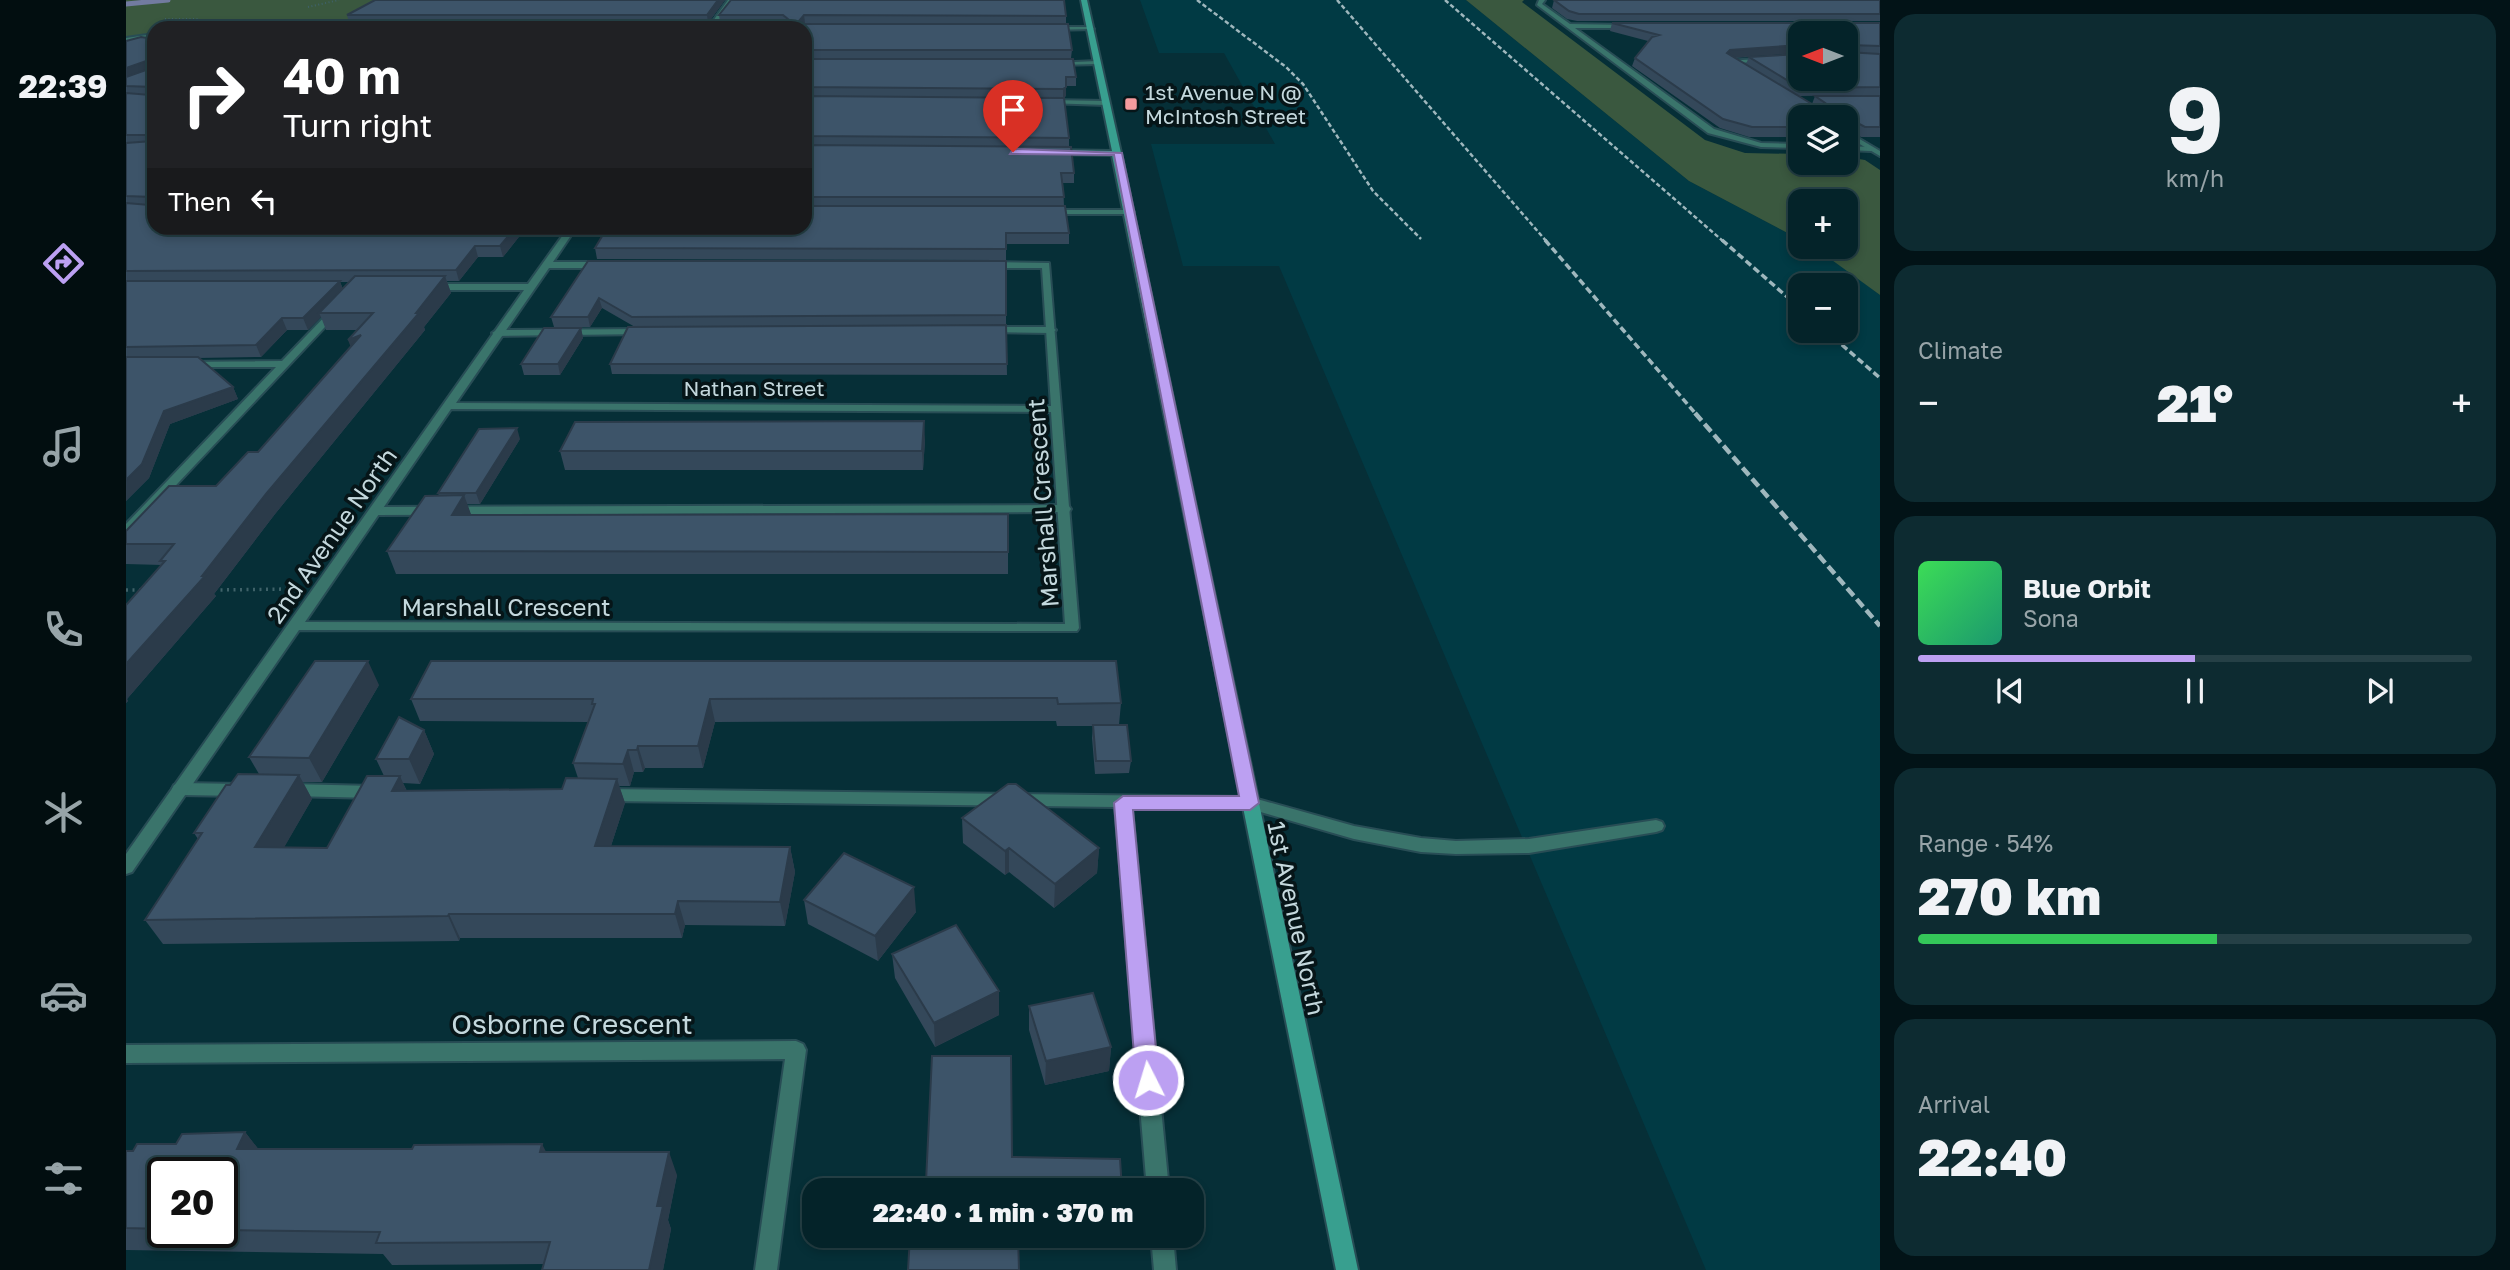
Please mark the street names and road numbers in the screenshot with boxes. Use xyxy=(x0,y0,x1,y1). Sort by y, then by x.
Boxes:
street label: Nathan Street xyxy=(683,375,825,401)
street label: Marshall Crescent xyxy=(1020,398,1064,608)
street label: 2nd Avenue North xyxy=(260,442,402,628)
street label: Marshall Crescent xyxy=(401,592,611,621)
street label: 1st Avenue North xyxy=(1262,818,1332,1018)
street label: Osborne Crescent xyxy=(451,1007,693,1040)

